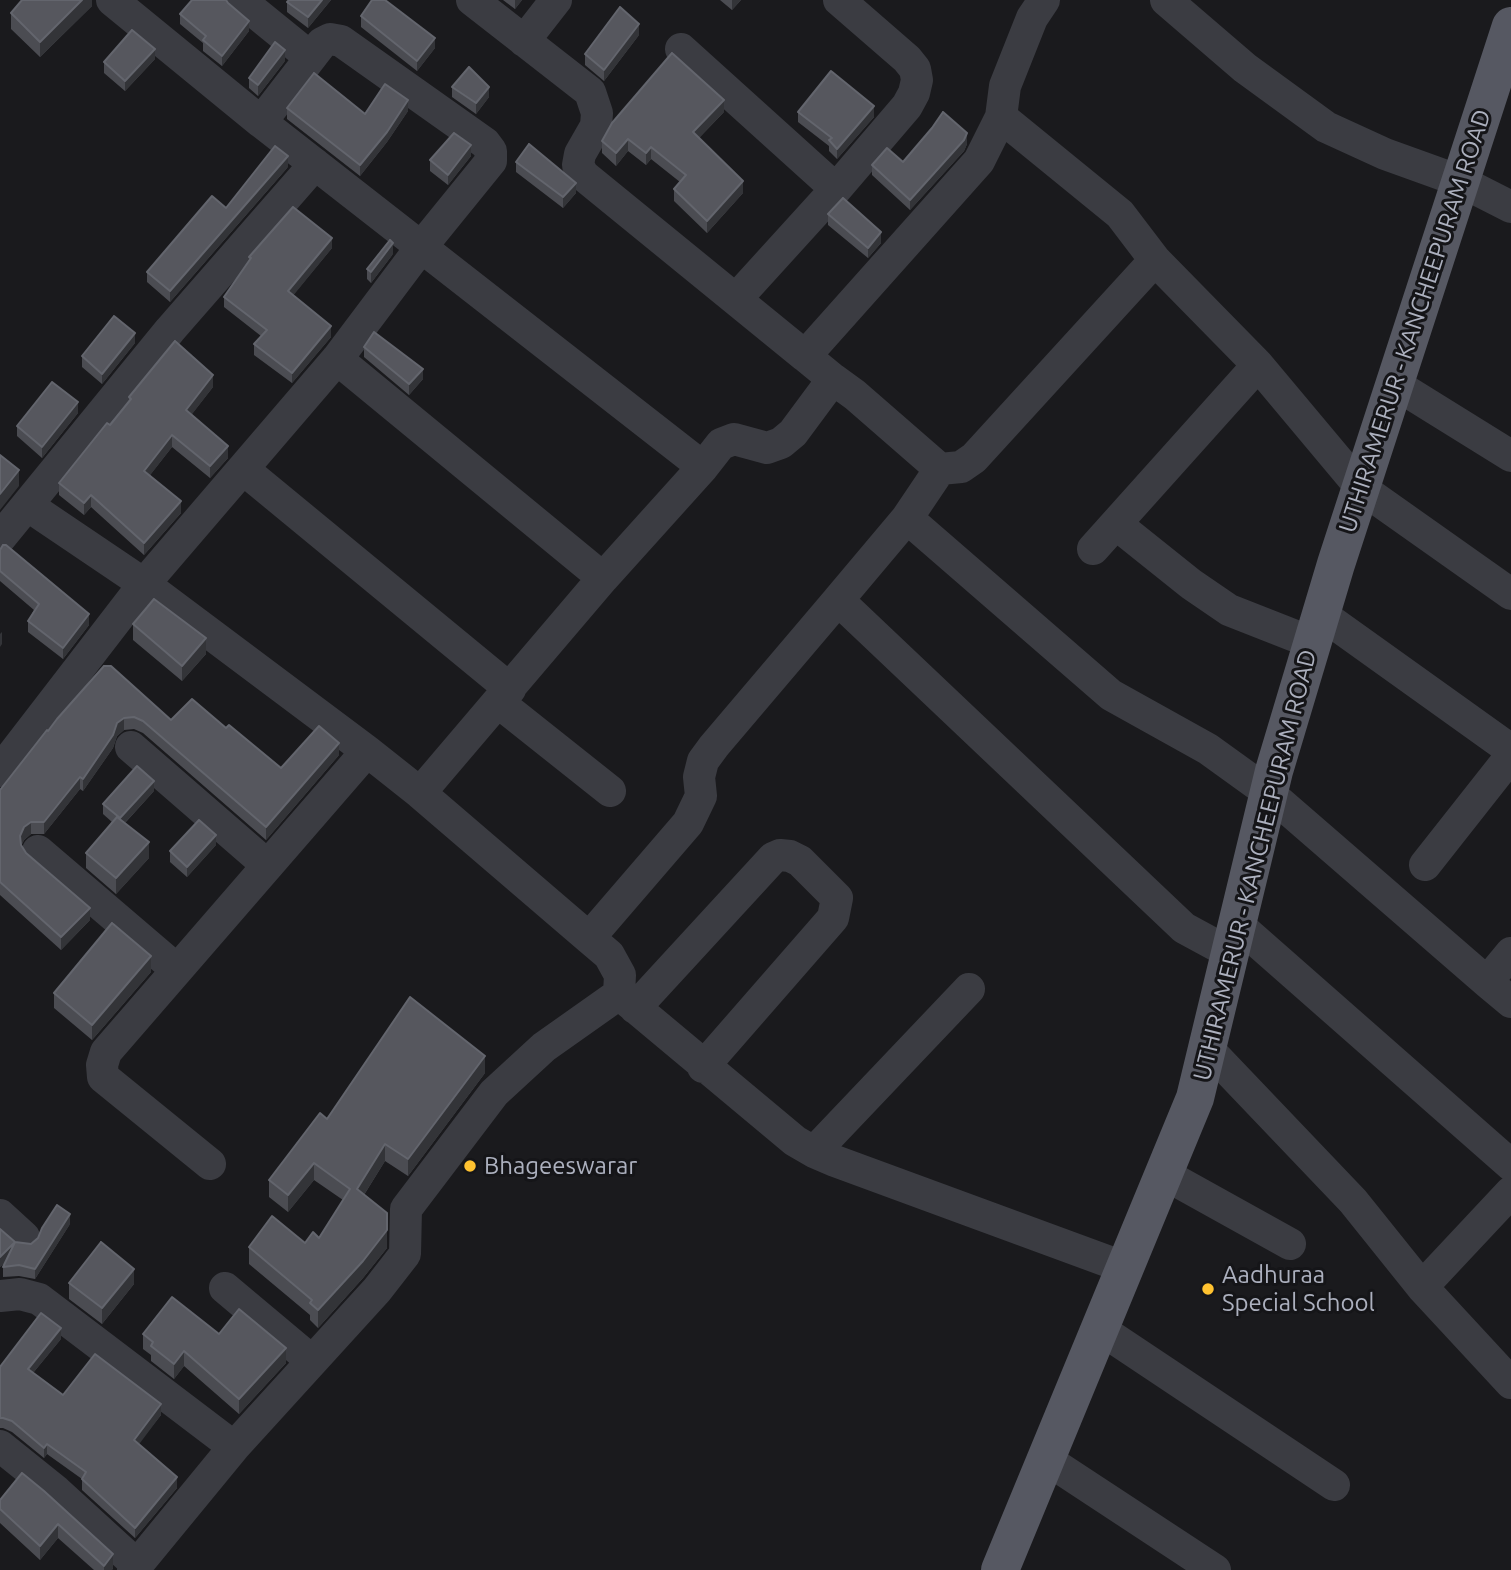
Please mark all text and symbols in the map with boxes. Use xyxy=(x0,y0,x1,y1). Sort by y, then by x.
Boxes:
street label: UTHIRAMERUR - KANCHEEPURAM ROAD xyxy=(1333,106,1497,536)
street label: UTHIRAMERUR - KANCHEEPURAM ROAD xyxy=(1187,647,1323,1083)
place label: Bhageeswarar xyxy=(484,1152,637,1180)
marker: Bhageeswarar xyxy=(462,1158,478,1174)
place label: Aadhuraa Special School xyxy=(1222,1261,1375,1317)
marker: Aadhuraa Special School xyxy=(1200,1281,1216,1297)

